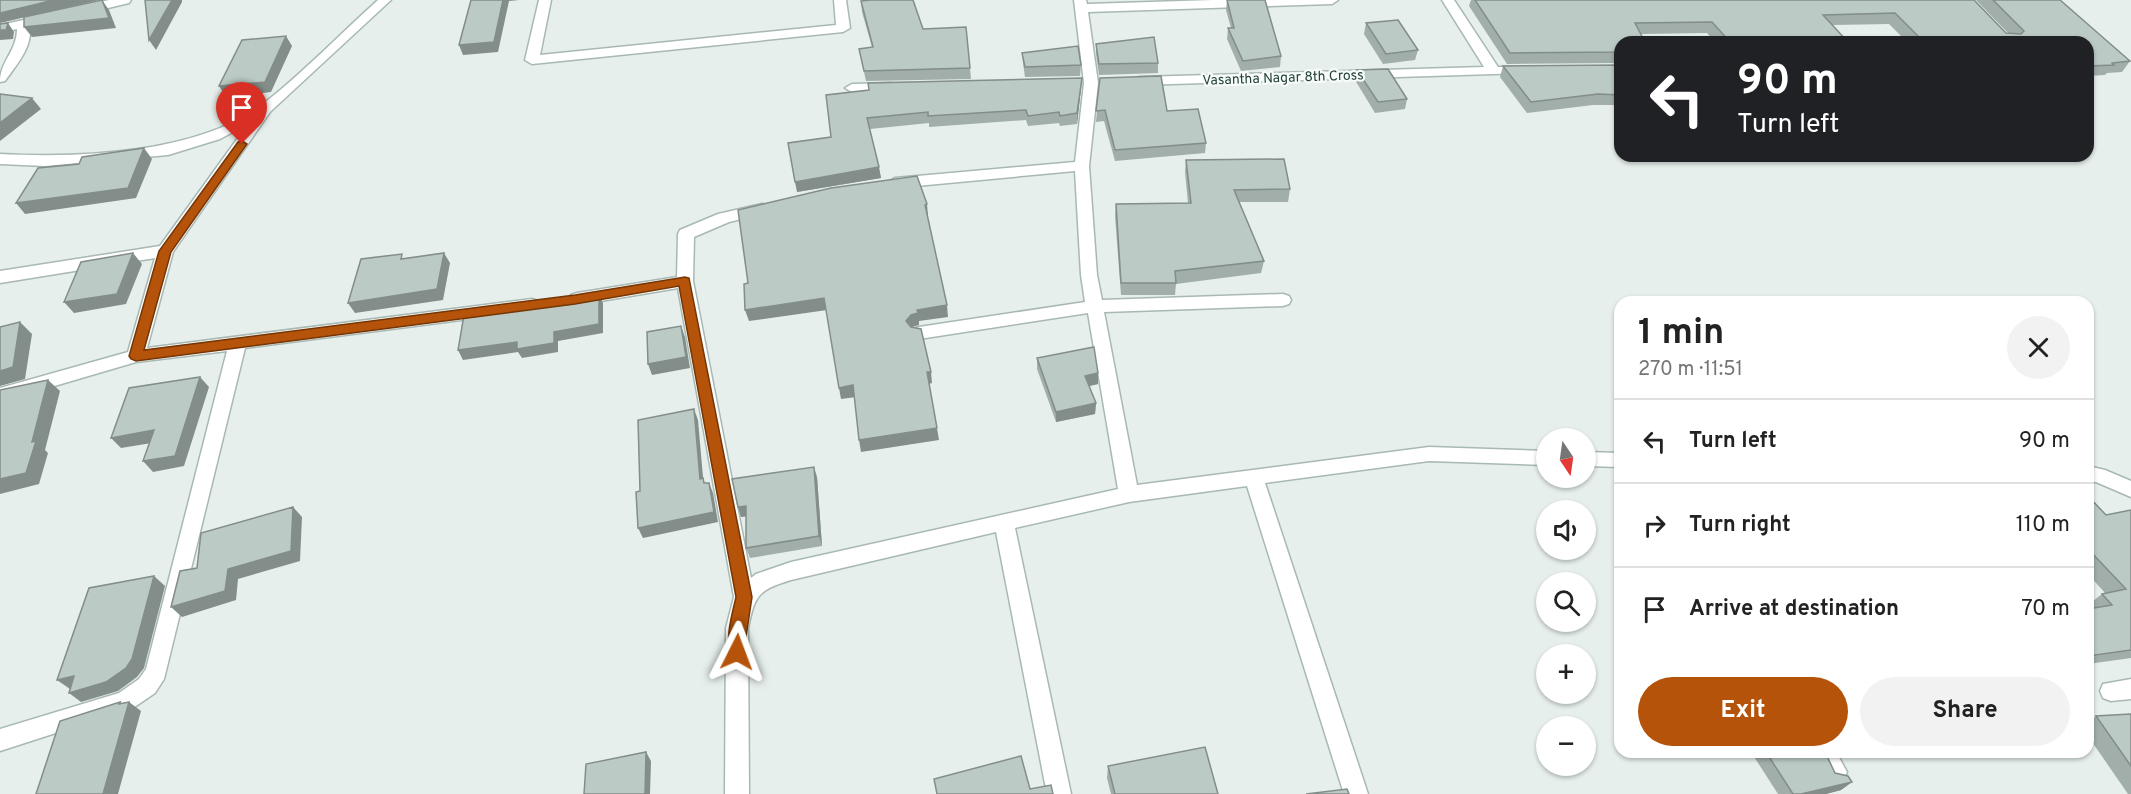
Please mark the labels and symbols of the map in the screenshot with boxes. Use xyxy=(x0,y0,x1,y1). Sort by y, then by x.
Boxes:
street label: Vasantha Nagar 8th Cross xyxy=(1202,67,1364,90)
pin xyxy=(216,82,267,144)
north arrow xyxy=(1536,428,1596,488)
position arrow xyxy=(705,620,769,684)

